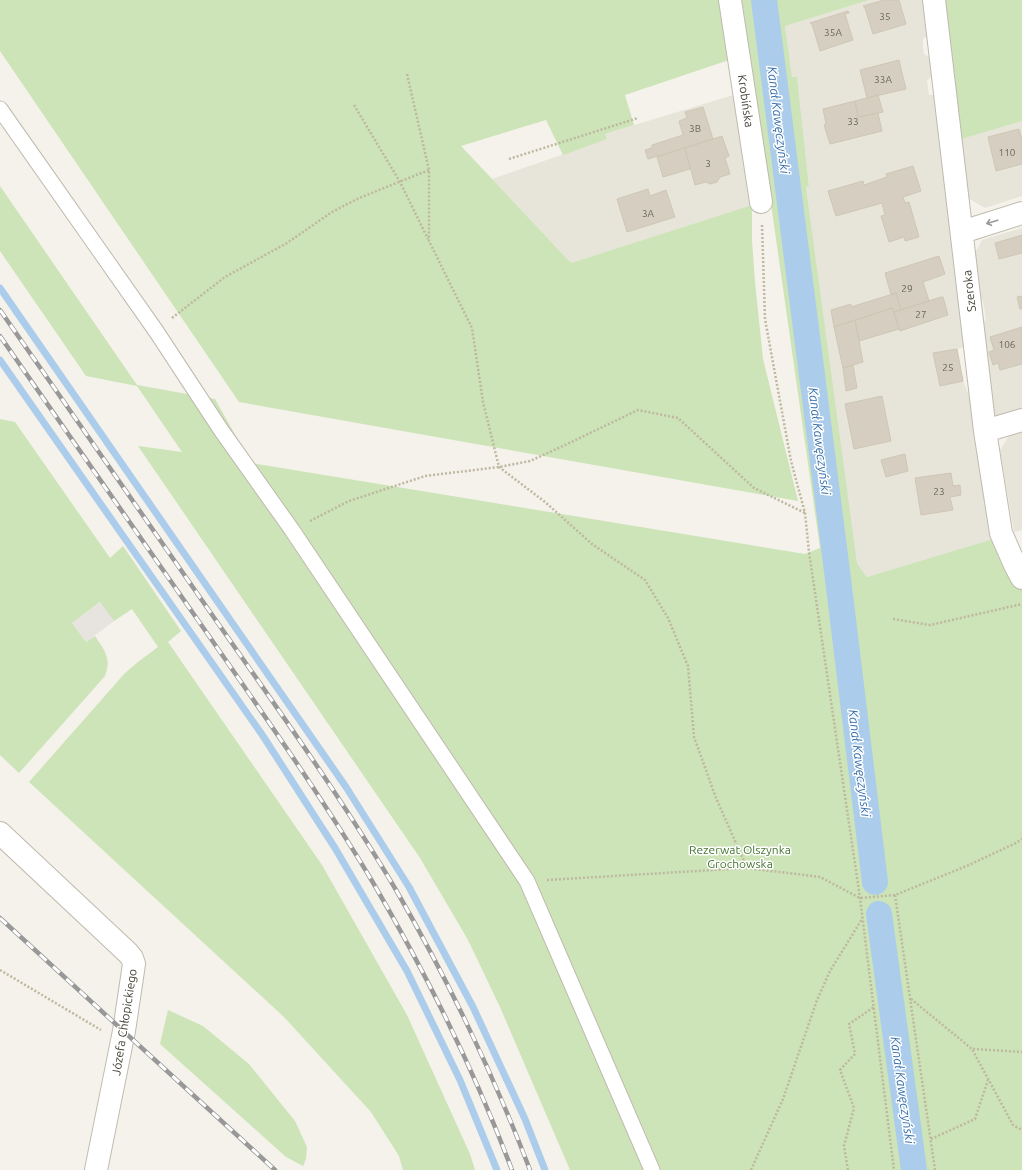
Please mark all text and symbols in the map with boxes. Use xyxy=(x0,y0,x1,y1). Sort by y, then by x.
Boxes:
house number: 35 xyxy=(879,11,891,22)
house number: 35A xyxy=(824,27,842,38)
water label: Kanał Kawęczyński xyxy=(765,66,793,175)
street label: Krobińska xyxy=(736,74,756,128)
house number: 33A xyxy=(874,74,892,85)
house number: 33 xyxy=(847,116,859,127)
house number: 3B xyxy=(689,123,701,134)
house number: 110 xyxy=(999,147,1016,158)
house number: 3 xyxy=(705,158,711,169)
house number: 3A xyxy=(642,208,655,219)
one-way arrow xyxy=(986,219,999,226)
street label: Szeroka xyxy=(960,269,978,313)
house number: 29 xyxy=(901,283,913,294)
house number: 27 xyxy=(915,309,927,320)
house number: 106 xyxy=(999,339,1016,350)
house number: 25 xyxy=(942,362,954,373)
water label: Kanał Kawęczyński xyxy=(806,387,834,496)
house number: 23 xyxy=(933,486,945,497)
water label: Kanał Kawęczyński xyxy=(846,709,874,818)
park label: Rezerwat Olszynka Grochowska xyxy=(689,843,791,870)
street label: Józefa Chłopickiego xyxy=(109,968,139,1076)
water label: Kanał Kawęczyński xyxy=(889,1036,918,1145)

